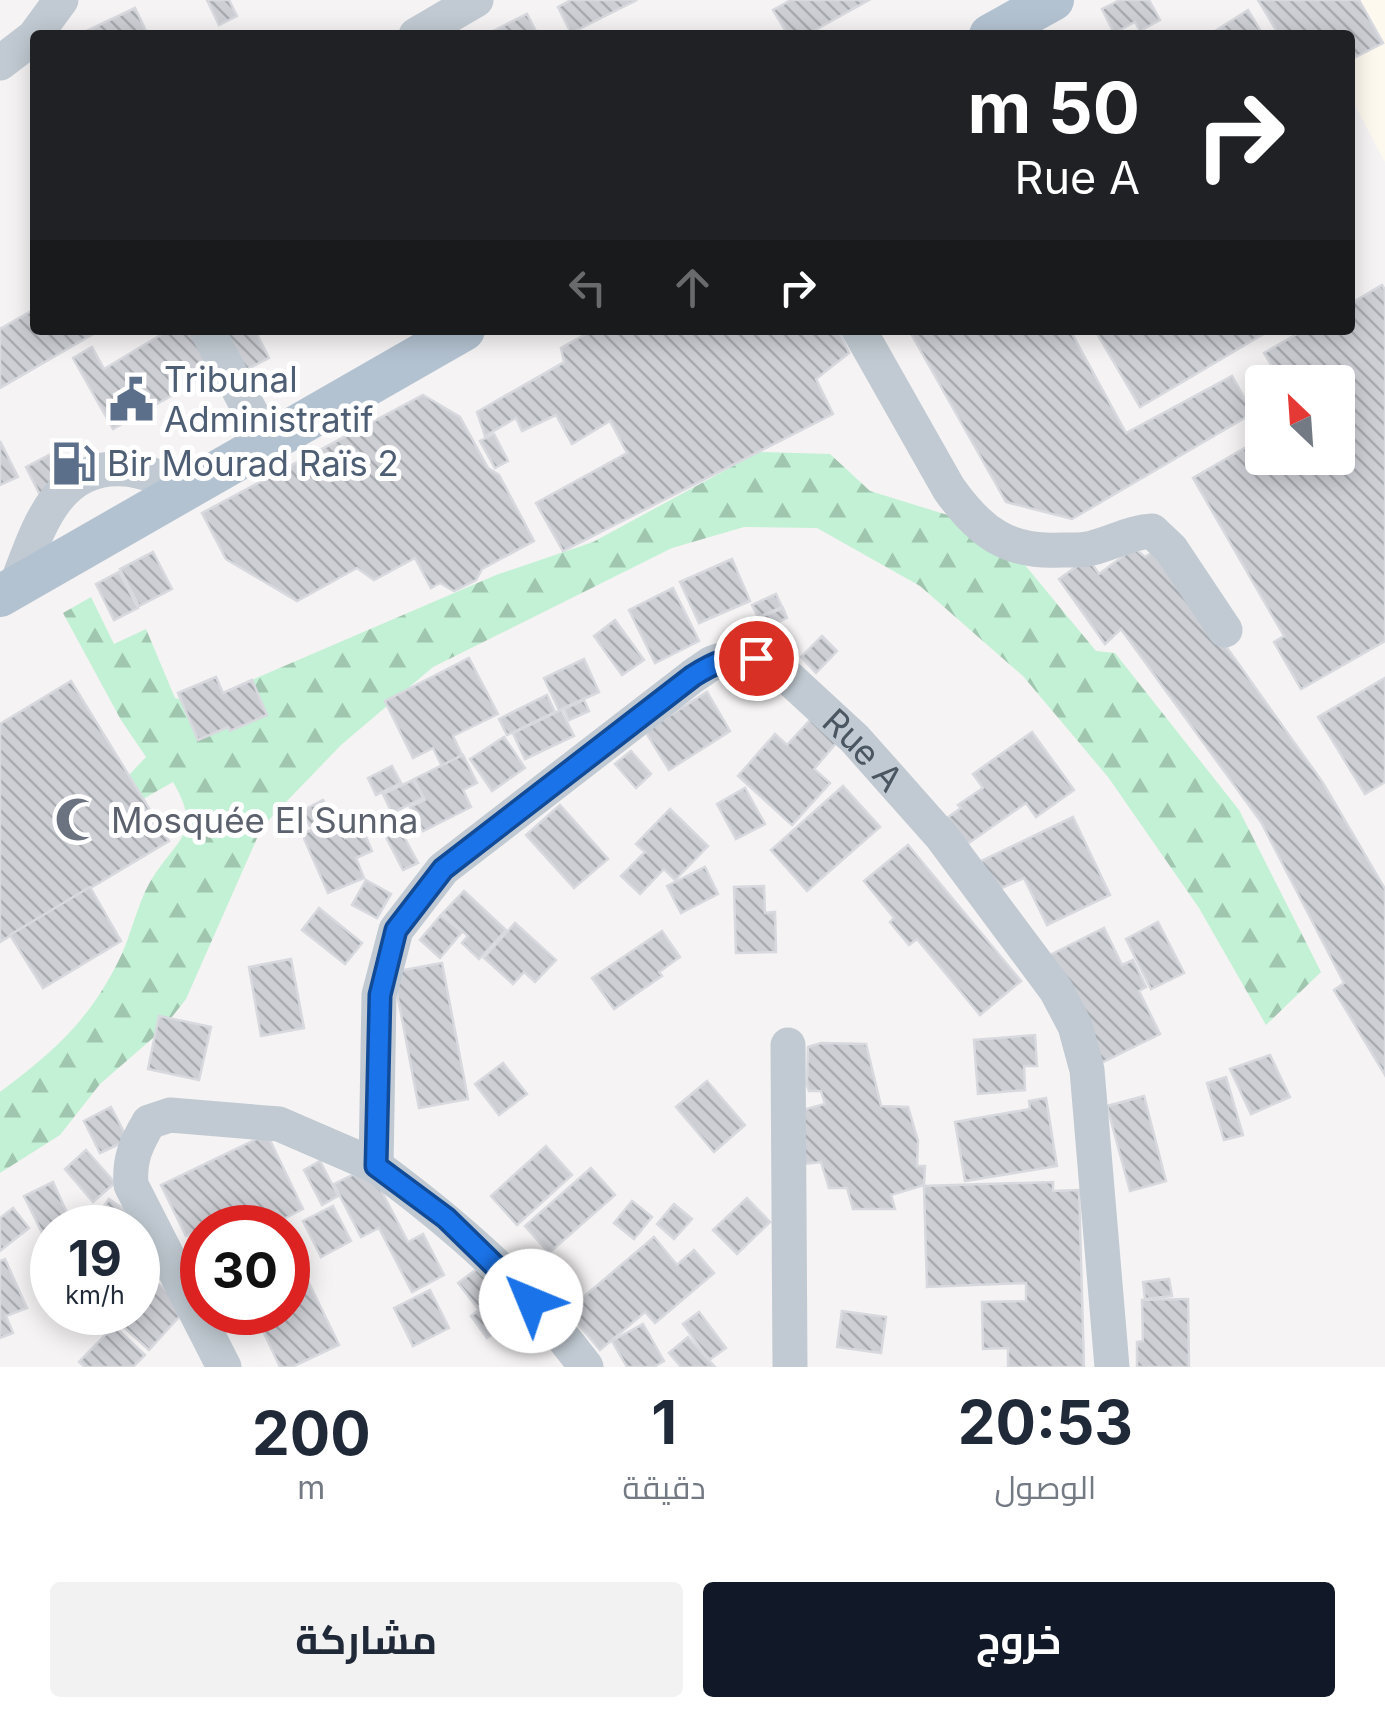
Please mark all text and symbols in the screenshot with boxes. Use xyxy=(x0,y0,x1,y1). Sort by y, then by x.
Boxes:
text: 50 m xyxy=(968,65,1140,150)
icon: right xyxy=(1175,70,1305,200)
text: Rue A xyxy=(1014,150,1140,205)
icon: left xyxy=(560,260,615,315)
icon: ahead xyxy=(665,260,720,315)
icon: right xyxy=(770,260,825,315)
place label: Tribunal Administratif xyxy=(164,358,374,440)
north arrow xyxy=(1245,365,1355,475)
map controls xyxy=(1245,365,1355,475)
public building icon: Tribunal Administratif xyxy=(107,375,155,423)
fuel station icon: Bir Mourad Raïs 2 xyxy=(50,439,98,487)
place label: Bir Mourad Raïs 2 xyxy=(107,442,399,484)
pin xyxy=(714,616,799,701)
icon: arrive xyxy=(729,631,784,686)
street label: Rue A xyxy=(815,699,912,799)
mosque icon: Mosquée El Sunna xyxy=(54,796,102,844)
place label: Mosquée El Sunna xyxy=(111,799,418,841)
speed limit sign: 30 xyxy=(180,1205,310,1335)
text: 19 xyxy=(68,1228,122,1288)
position arrow xyxy=(479,1249,583,1353)
text: km/h xyxy=(65,1280,125,1310)
text: 1 xyxy=(651,1386,677,1458)
text: 20:53 xyxy=(958,1386,1133,1458)
text: 200 xyxy=(252,1397,371,1469)
text: m xyxy=(297,1468,325,1507)
text: دقيقة xyxy=(623,1468,706,1507)
text: الوصول xyxy=(994,1468,1096,1507)
button: مشاركة xyxy=(50,1582,683,1697)
button: خروج xyxy=(703,1582,1335,1697)

